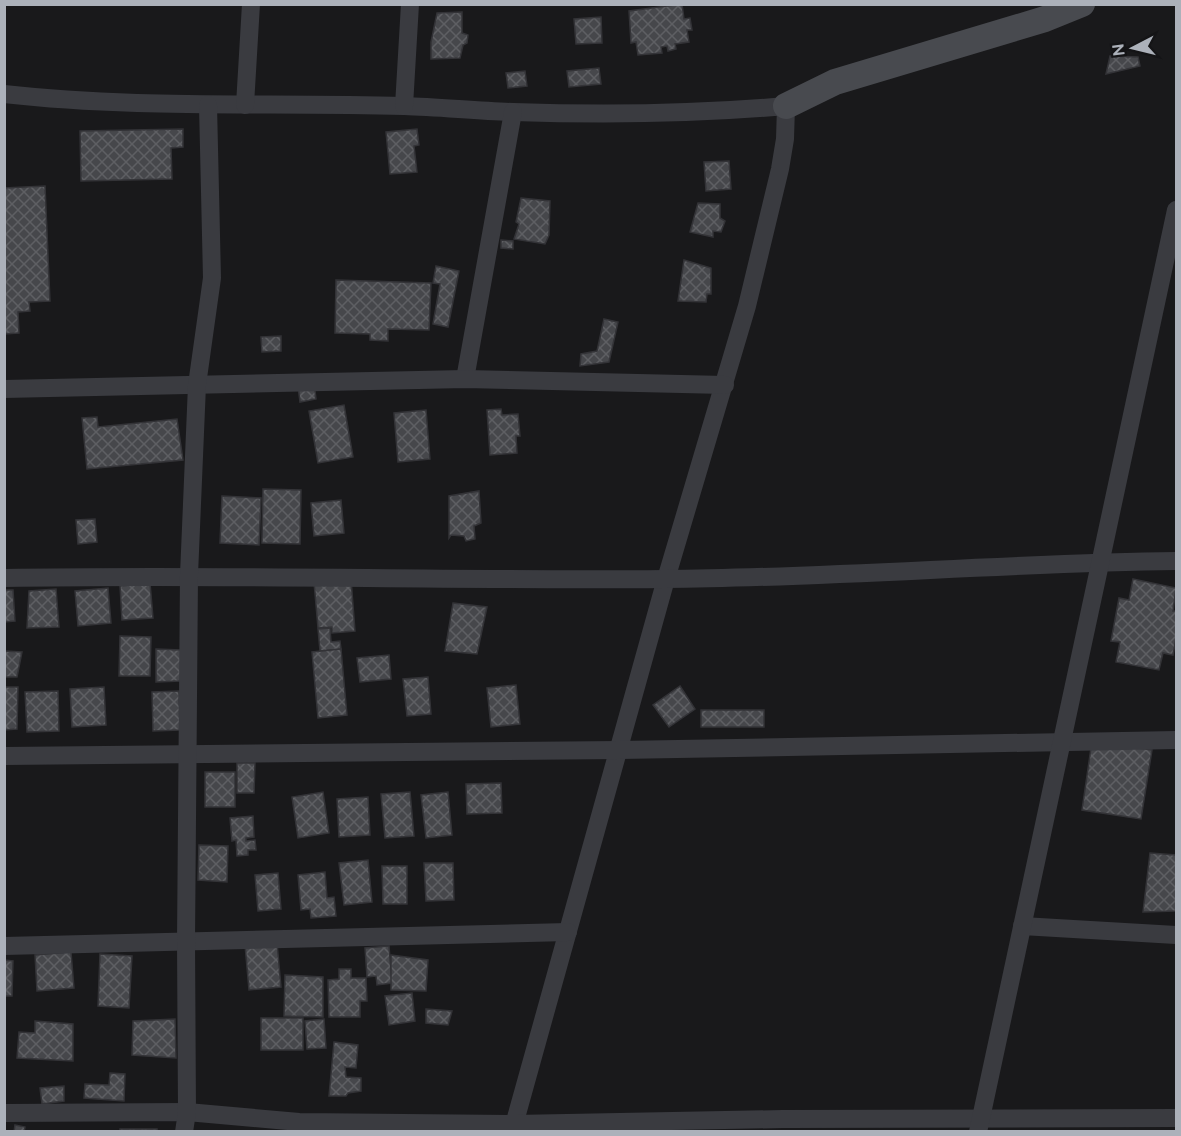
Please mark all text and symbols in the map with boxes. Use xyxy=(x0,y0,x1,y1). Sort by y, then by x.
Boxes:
north arrow xyxy=(1103,18,1163,78)
text: N xyxy=(1108,43,1129,57)

